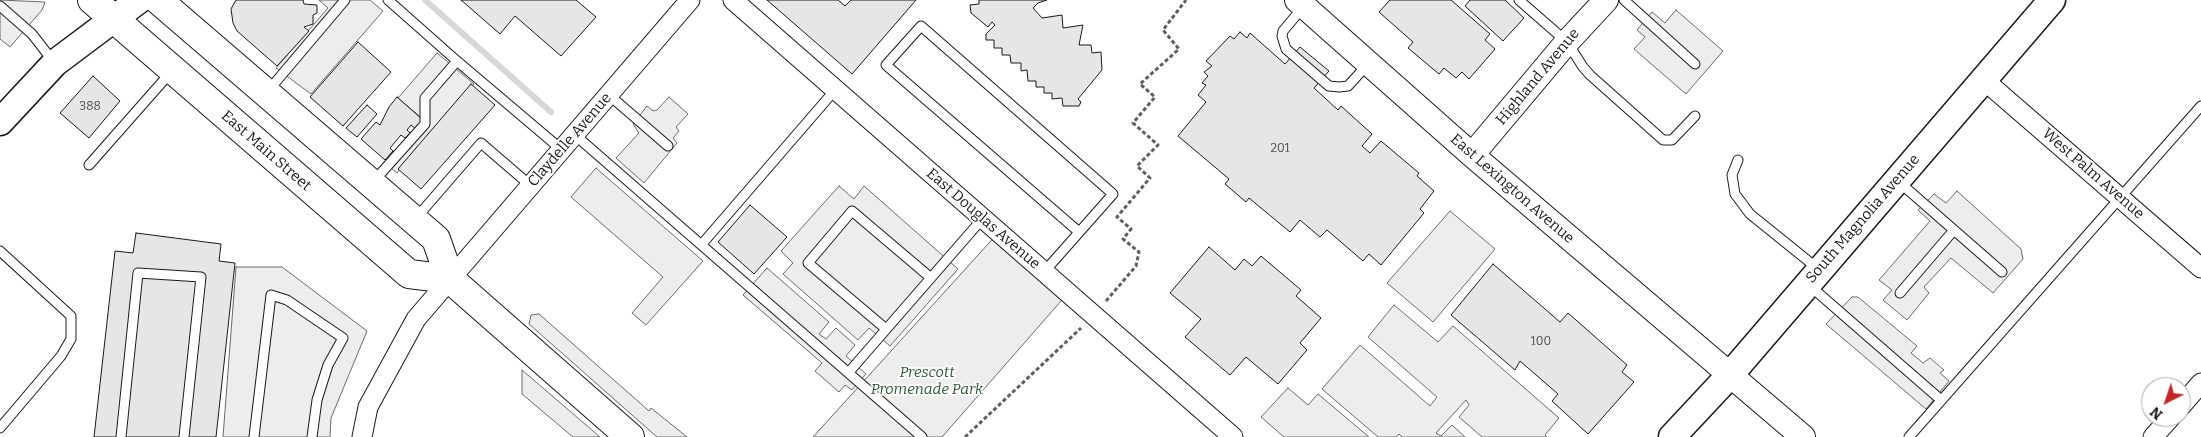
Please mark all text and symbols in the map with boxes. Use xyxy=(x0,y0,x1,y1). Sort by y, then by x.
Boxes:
street label: Highland Avenue xyxy=(1492,25,1584,129)
street label: Claydelle Avenue xyxy=(524,89,616,191)
house number: 388 xyxy=(79,100,101,114)
street label: East Main Street xyxy=(217,107,315,195)
street label: West Palm Avenue xyxy=(2038,125,2148,223)
street label: East Lexington Avenue xyxy=(1446,130,1578,248)
house number: 201 xyxy=(1270,142,1290,156)
street label: South Magnolia Avenue xyxy=(1802,151,1924,287)
street label: East Douglas Avenue xyxy=(922,165,1044,273)
house number: 100 xyxy=(1531,335,1551,349)
park label: Prescott Promenade Park xyxy=(871,364,983,399)
north arrow xyxy=(2141,377,2191,427)
text: N xyxy=(2147,403,2166,423)

